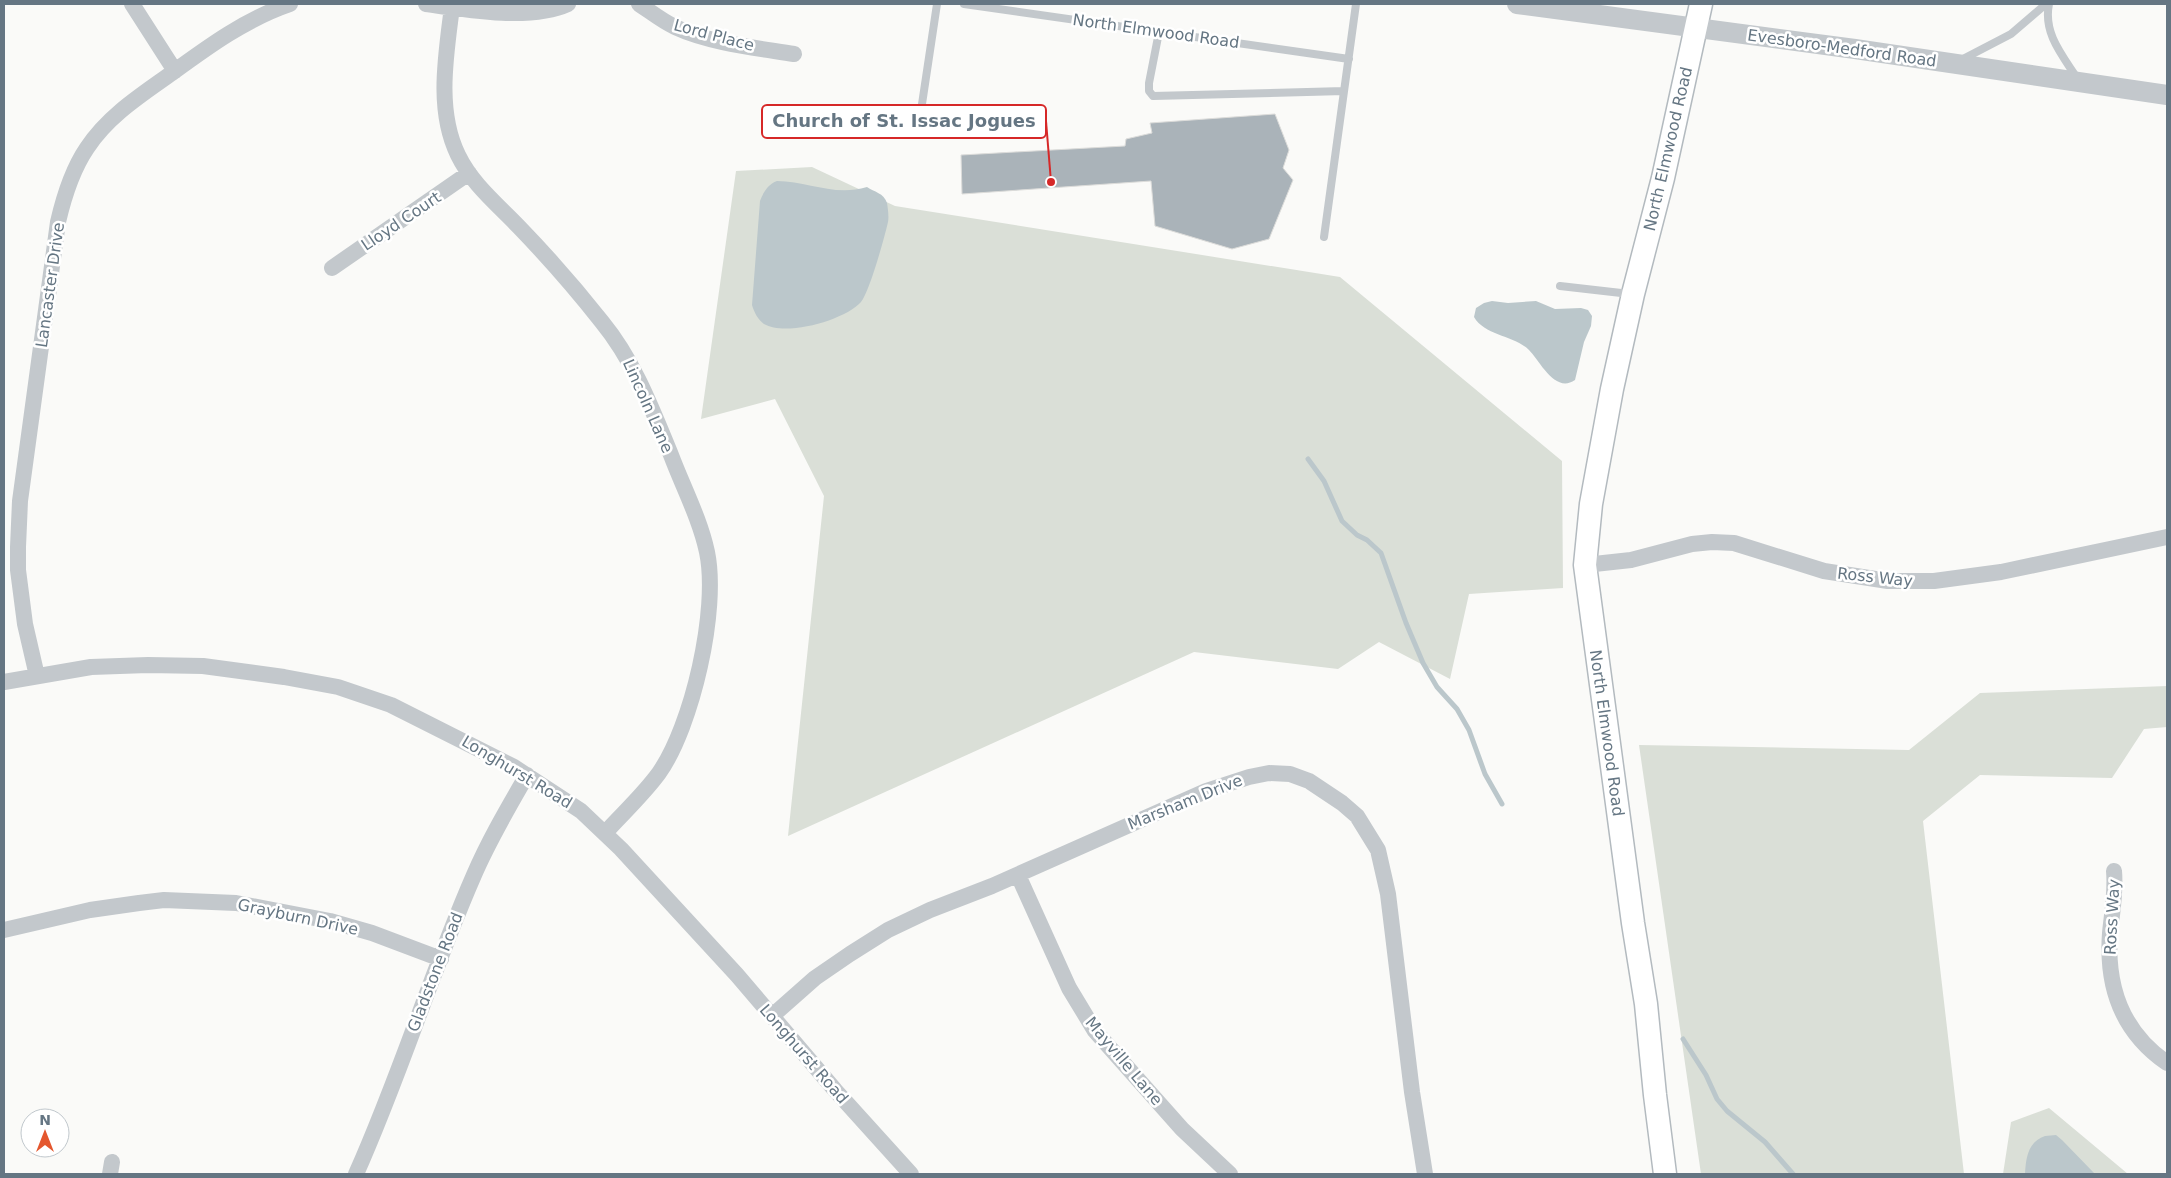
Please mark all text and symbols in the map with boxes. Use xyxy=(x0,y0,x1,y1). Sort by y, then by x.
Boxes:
street label: North Elmwood Road xyxy=(1071,10,1241,52)
street label: Lord Place xyxy=(672,15,756,55)
street label: Evesboro-Medford Road xyxy=(1746,25,1938,71)
street label: North Elmwood Road xyxy=(1640,65,1696,233)
callout: Church of St. Issac Jogues xyxy=(762,105,1046,138)
text: Church of St. Issac Jogues xyxy=(772,110,1036,131)
street label: Lloyd Court xyxy=(358,187,444,255)
street label: Lancaster Drive xyxy=(32,221,68,349)
street label: Lincoln Lane xyxy=(619,356,677,456)
street label: Ross Way xyxy=(1836,564,1914,590)
street label: North Elmwood Road xyxy=(1586,648,1628,818)
street label: Longhurst Road xyxy=(458,732,576,812)
street label: Marsham Drive xyxy=(1125,770,1245,834)
street label: Ross Way xyxy=(2101,879,2123,955)
street label: Grayburn Drive xyxy=(236,895,360,939)
street label: Gladstone Road xyxy=(403,910,467,1034)
street label: Longhurst Road xyxy=(756,1000,852,1108)
street label: Mayville Lane xyxy=(1082,1013,1166,1109)
north arrow xyxy=(20,1108,70,1158)
text: N xyxy=(39,1112,51,1128)

